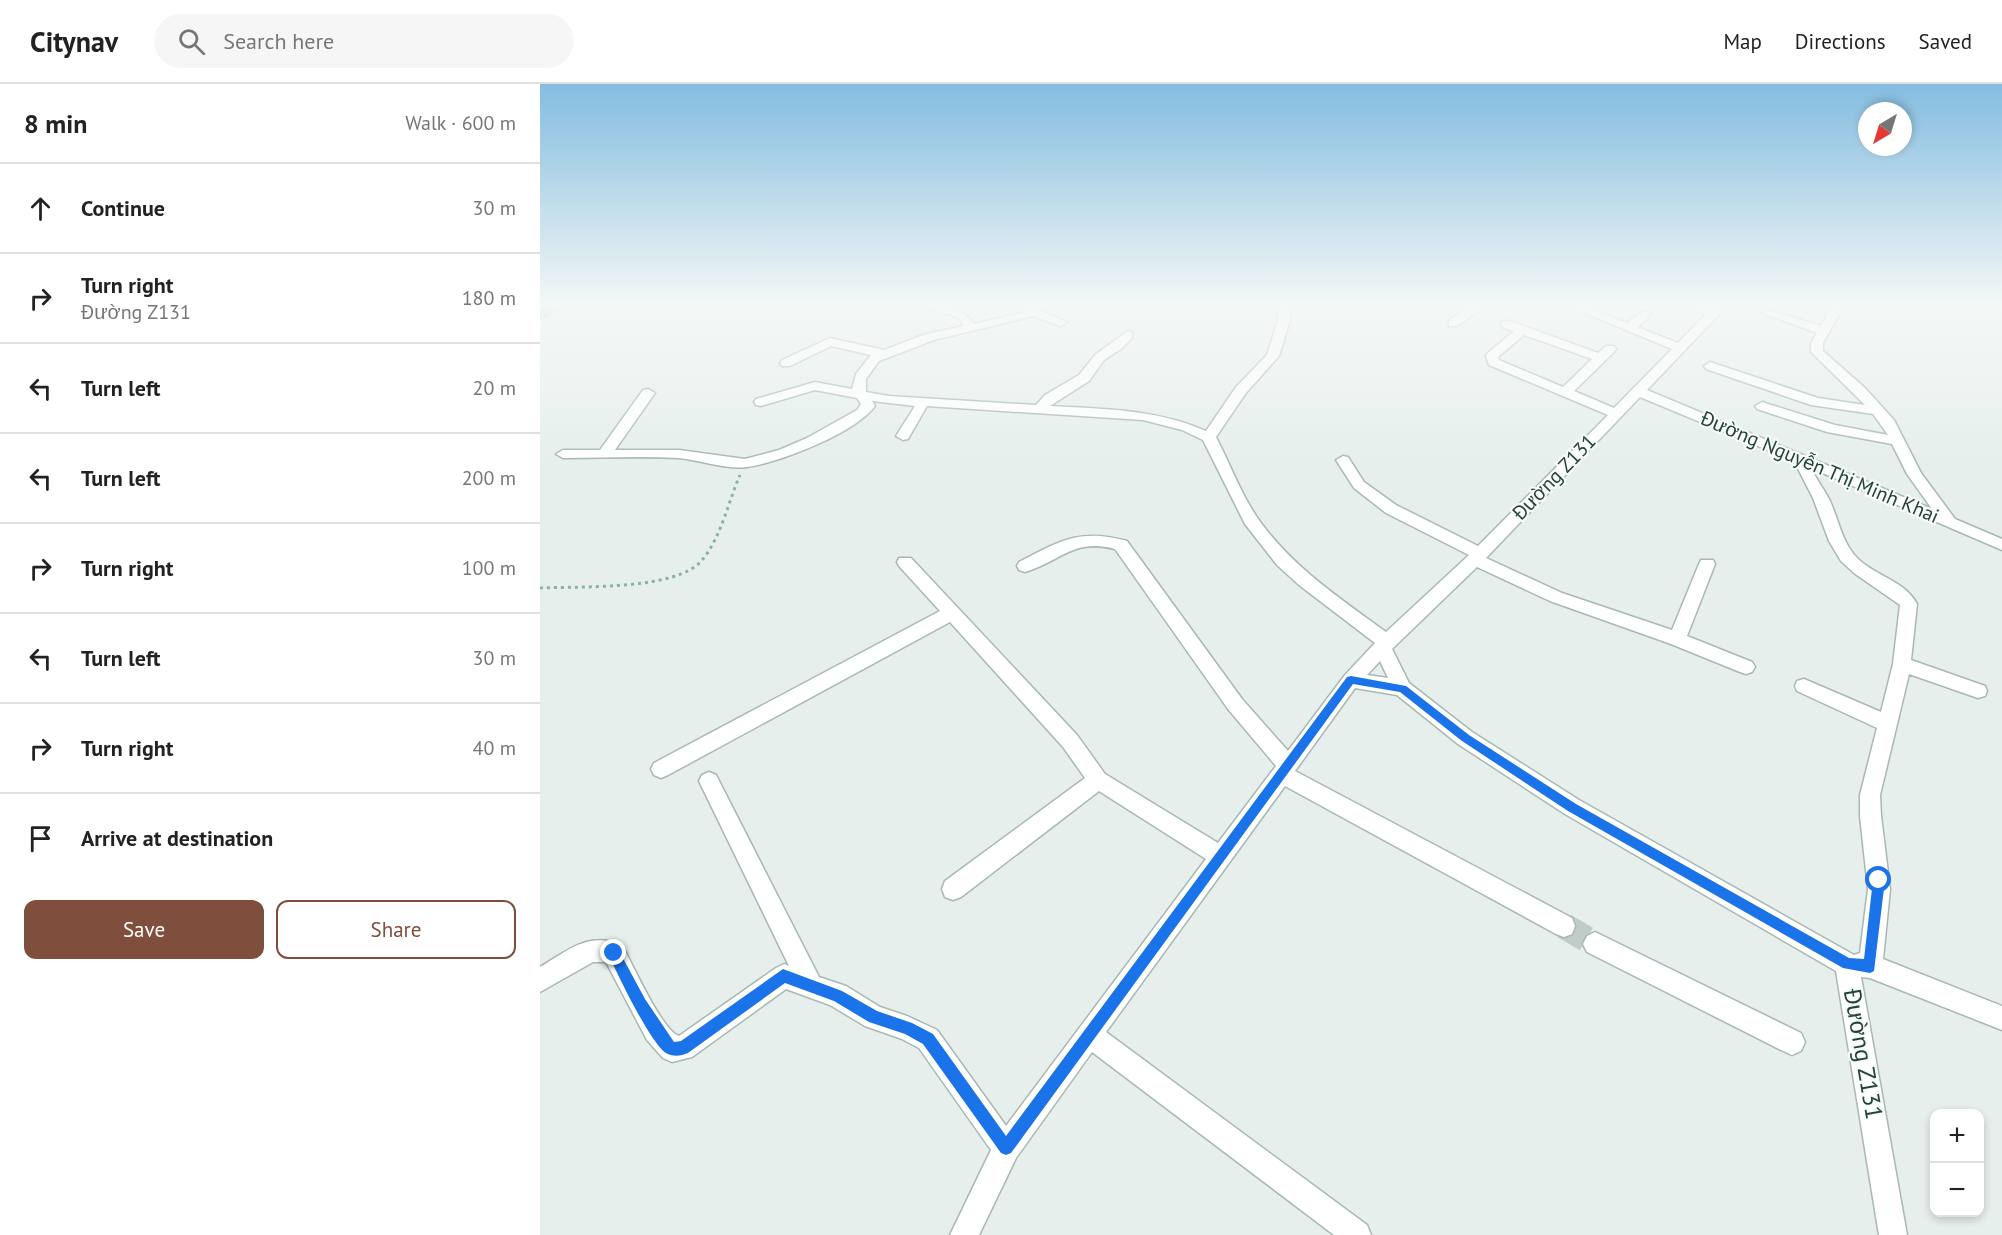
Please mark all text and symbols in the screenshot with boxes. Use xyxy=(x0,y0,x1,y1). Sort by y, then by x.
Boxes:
search box xyxy=(154,14,574,68)
text: Citynav xyxy=(30,23,118,60)
icon: search xyxy=(175,25,208,58)
text: Search here xyxy=(223,27,334,55)
text: Map xyxy=(1723,28,1762,55)
text: Directions xyxy=(1795,28,1886,55)
text: Saved xyxy=(1919,28,1972,55)
north arrow xyxy=(1858,102,1912,156)
text: 8 min xyxy=(24,107,87,140)
text: Walk · 600 m xyxy=(405,110,516,136)
icon: ahead xyxy=(24,192,57,225)
text: Continue xyxy=(81,194,165,222)
text: 30 m xyxy=(473,195,516,221)
text: Turn right xyxy=(81,271,173,299)
icon: right xyxy=(24,282,57,315)
text: 180 m xyxy=(462,285,516,311)
text: Đường Z131 xyxy=(81,299,191,325)
icon: left xyxy=(24,372,57,405)
text: Turn left xyxy=(81,374,161,402)
text: 20 m xyxy=(473,375,516,401)
street label: Đường Nguyễn Thị Minh Khai xyxy=(1696,405,1943,529)
street label: Đường Z131 xyxy=(1506,428,1602,526)
icon: left xyxy=(24,462,57,495)
text: Turn left xyxy=(81,464,161,492)
text: 200 m xyxy=(462,465,516,491)
icon: right xyxy=(24,552,57,585)
text: Turn right xyxy=(81,554,173,582)
text: 100 m xyxy=(462,555,516,581)
icon: left xyxy=(24,642,57,675)
text: Turn left xyxy=(81,644,161,672)
text: 30 m xyxy=(473,645,516,671)
icon: right xyxy=(24,732,57,765)
text: Turn right xyxy=(81,734,173,762)
text: 40 m xyxy=(473,735,516,761)
icon: arrive xyxy=(24,822,57,855)
text: Arrive at destination xyxy=(81,824,273,852)
route start xyxy=(1865,866,1891,892)
button: Save xyxy=(24,900,264,959)
button: Share xyxy=(276,900,516,959)
route end xyxy=(600,939,626,965)
street label: Đường Z131 xyxy=(1837,985,1890,1122)
map controls xyxy=(1930,1109,1984,1217)
button: + xyxy=(1930,1109,1984,1163)
button: − xyxy=(1930,1163,1984,1217)

